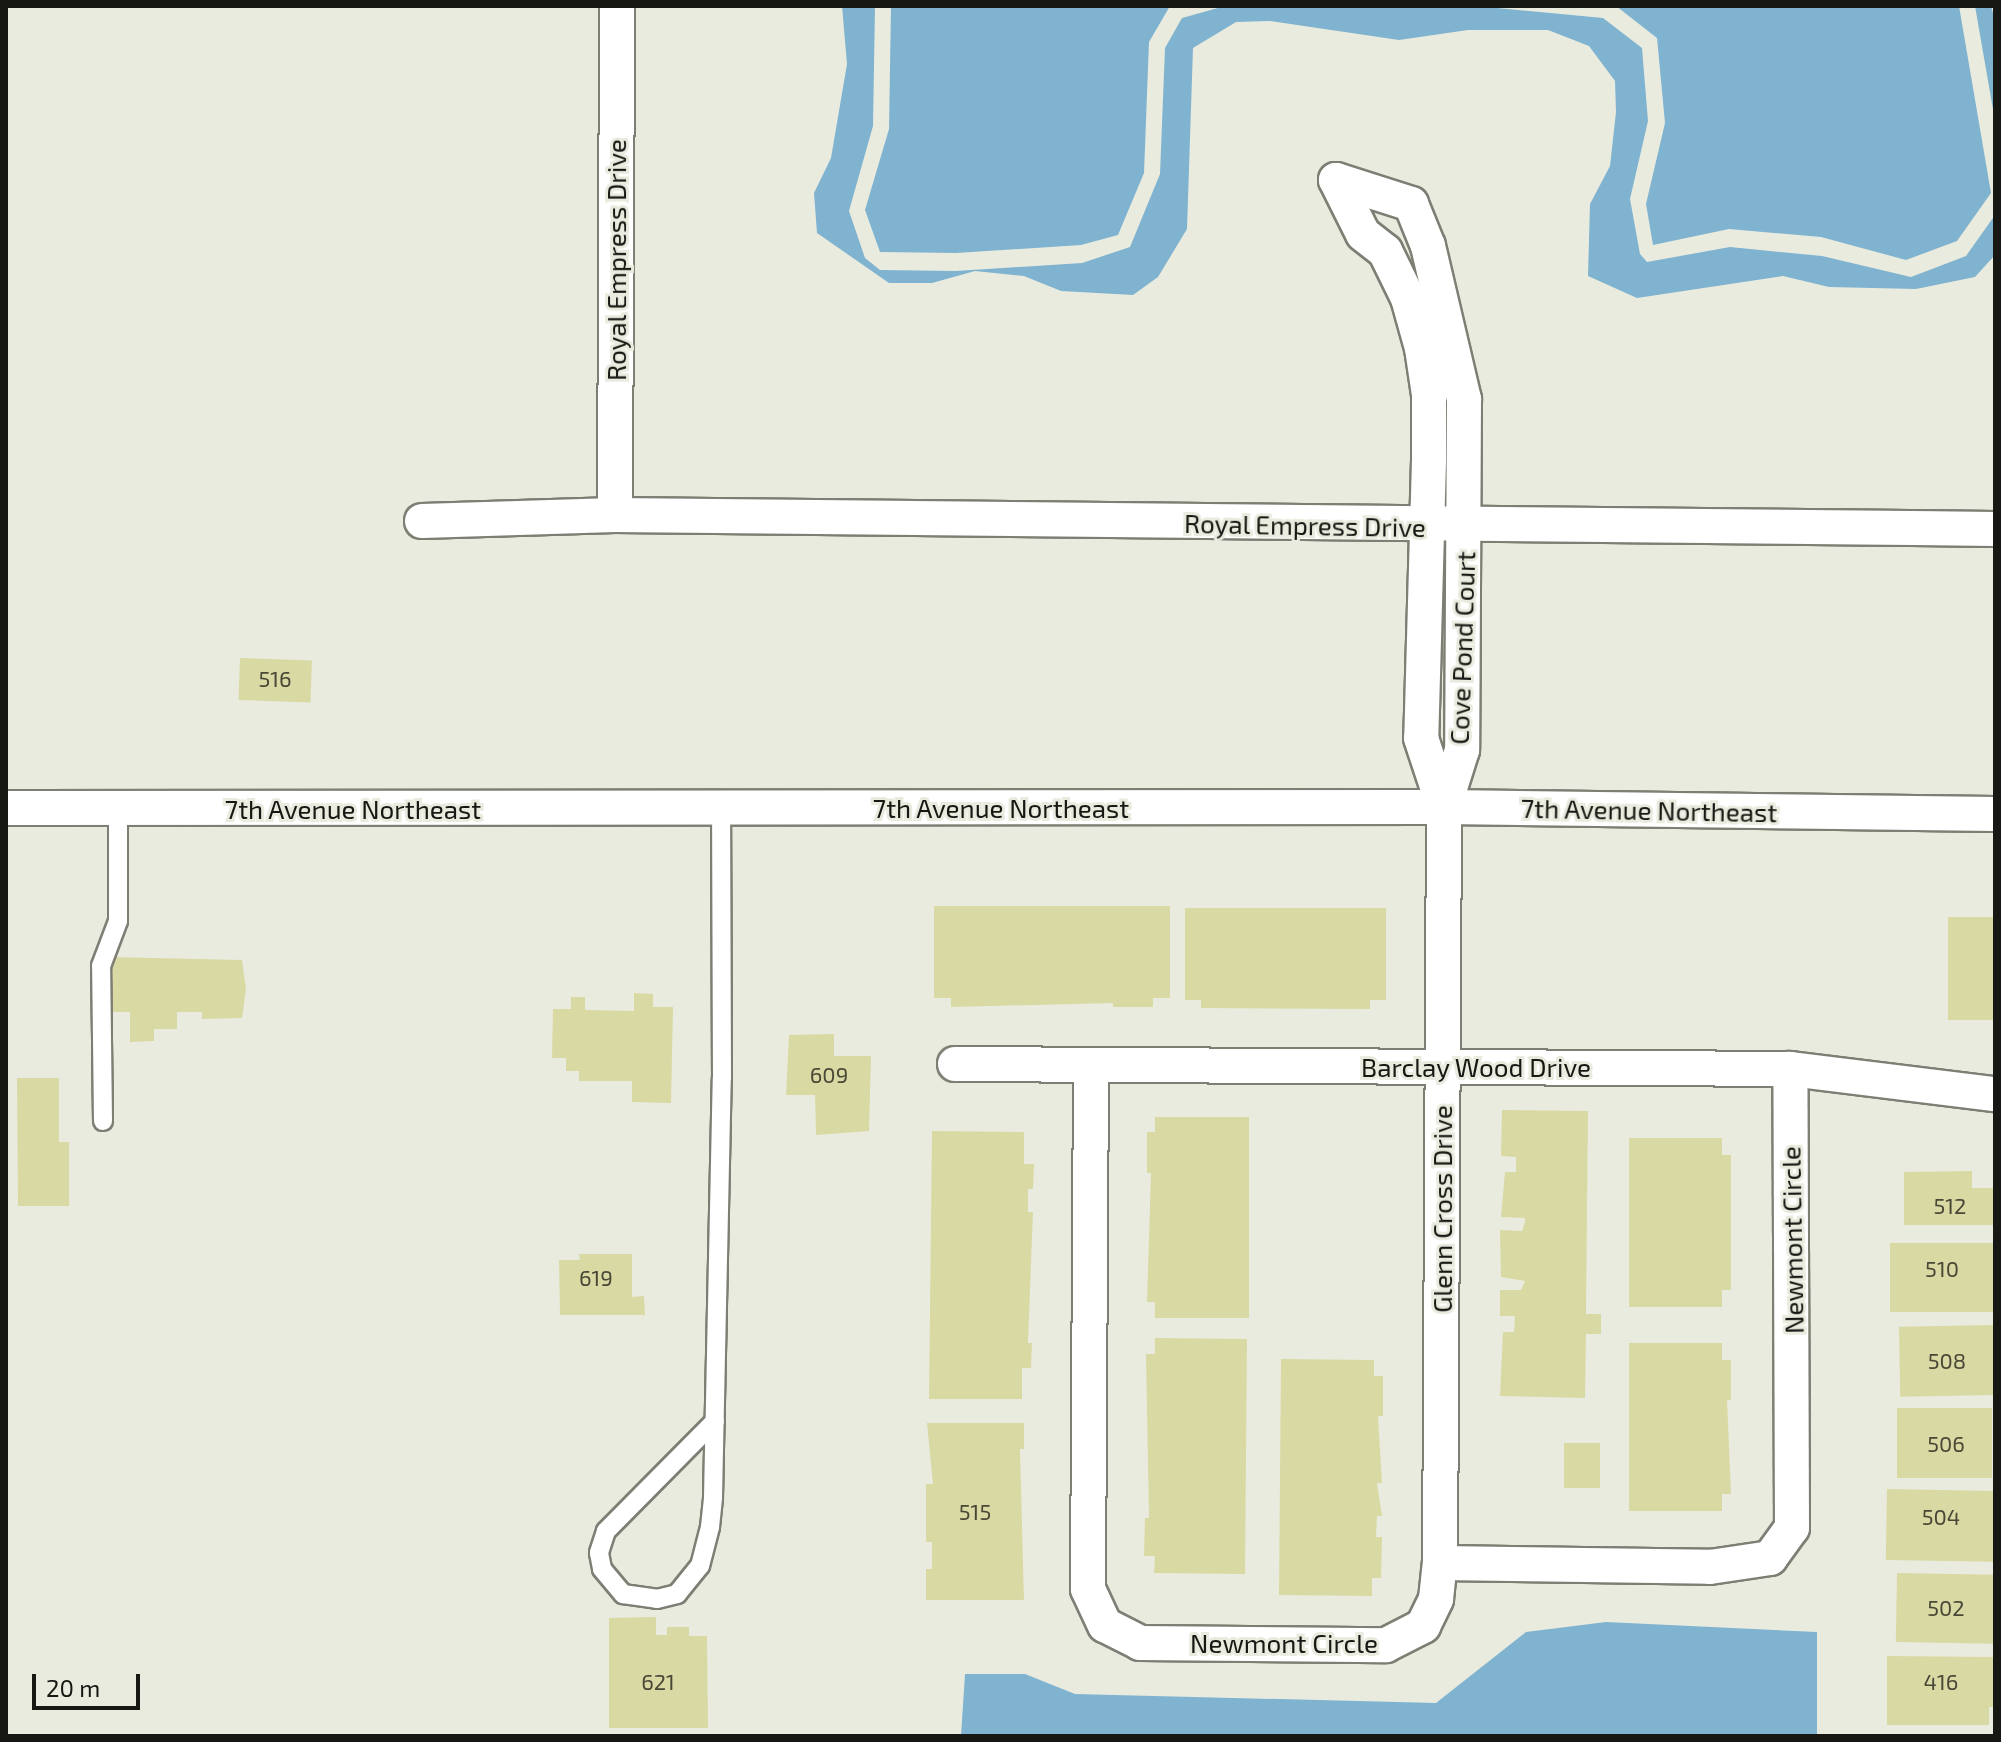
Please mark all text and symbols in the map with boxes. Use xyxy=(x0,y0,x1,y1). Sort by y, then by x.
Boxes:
street label: Royal Empress Drive xyxy=(600,139,632,381)
street label: Royal Empress Drive xyxy=(1184,507,1426,543)
street label: Cove Pond Court xyxy=(1443,551,1481,745)
house number: 516 xyxy=(258,666,292,692)
street label: 7th Avenue Northeast xyxy=(873,792,1129,824)
street label: 7th Avenue Northeast xyxy=(1520,792,1778,828)
street label: 7th Avenue Northeast xyxy=(225,793,481,825)
street label: Barclay Wood Drive xyxy=(1361,1051,1591,1083)
house number: 609 xyxy=(810,1062,848,1088)
street label: Glenn Cross Drive xyxy=(1426,1105,1458,1313)
street label: Newmont Circle xyxy=(1775,1146,1809,1334)
house number: 512 xyxy=(1934,1193,1966,1219)
house number: 510 xyxy=(1925,1256,1959,1282)
house number: 619 xyxy=(579,1265,613,1291)
house number: 508 xyxy=(1928,1348,1966,1374)
house number: 506 xyxy=(1927,1431,1965,1457)
house number: 515 xyxy=(959,1499,991,1525)
house number: 504 xyxy=(1922,1504,1960,1530)
house number: 502 xyxy=(1927,1595,1965,1621)
street label: Newmont Circle xyxy=(1190,1627,1378,1659)
scale bar xyxy=(36,1658,144,1708)
house number: 621 xyxy=(641,1669,675,1695)
house number: 416 xyxy=(1924,1669,1958,1695)
text: 20 m xyxy=(46,1673,100,1702)

